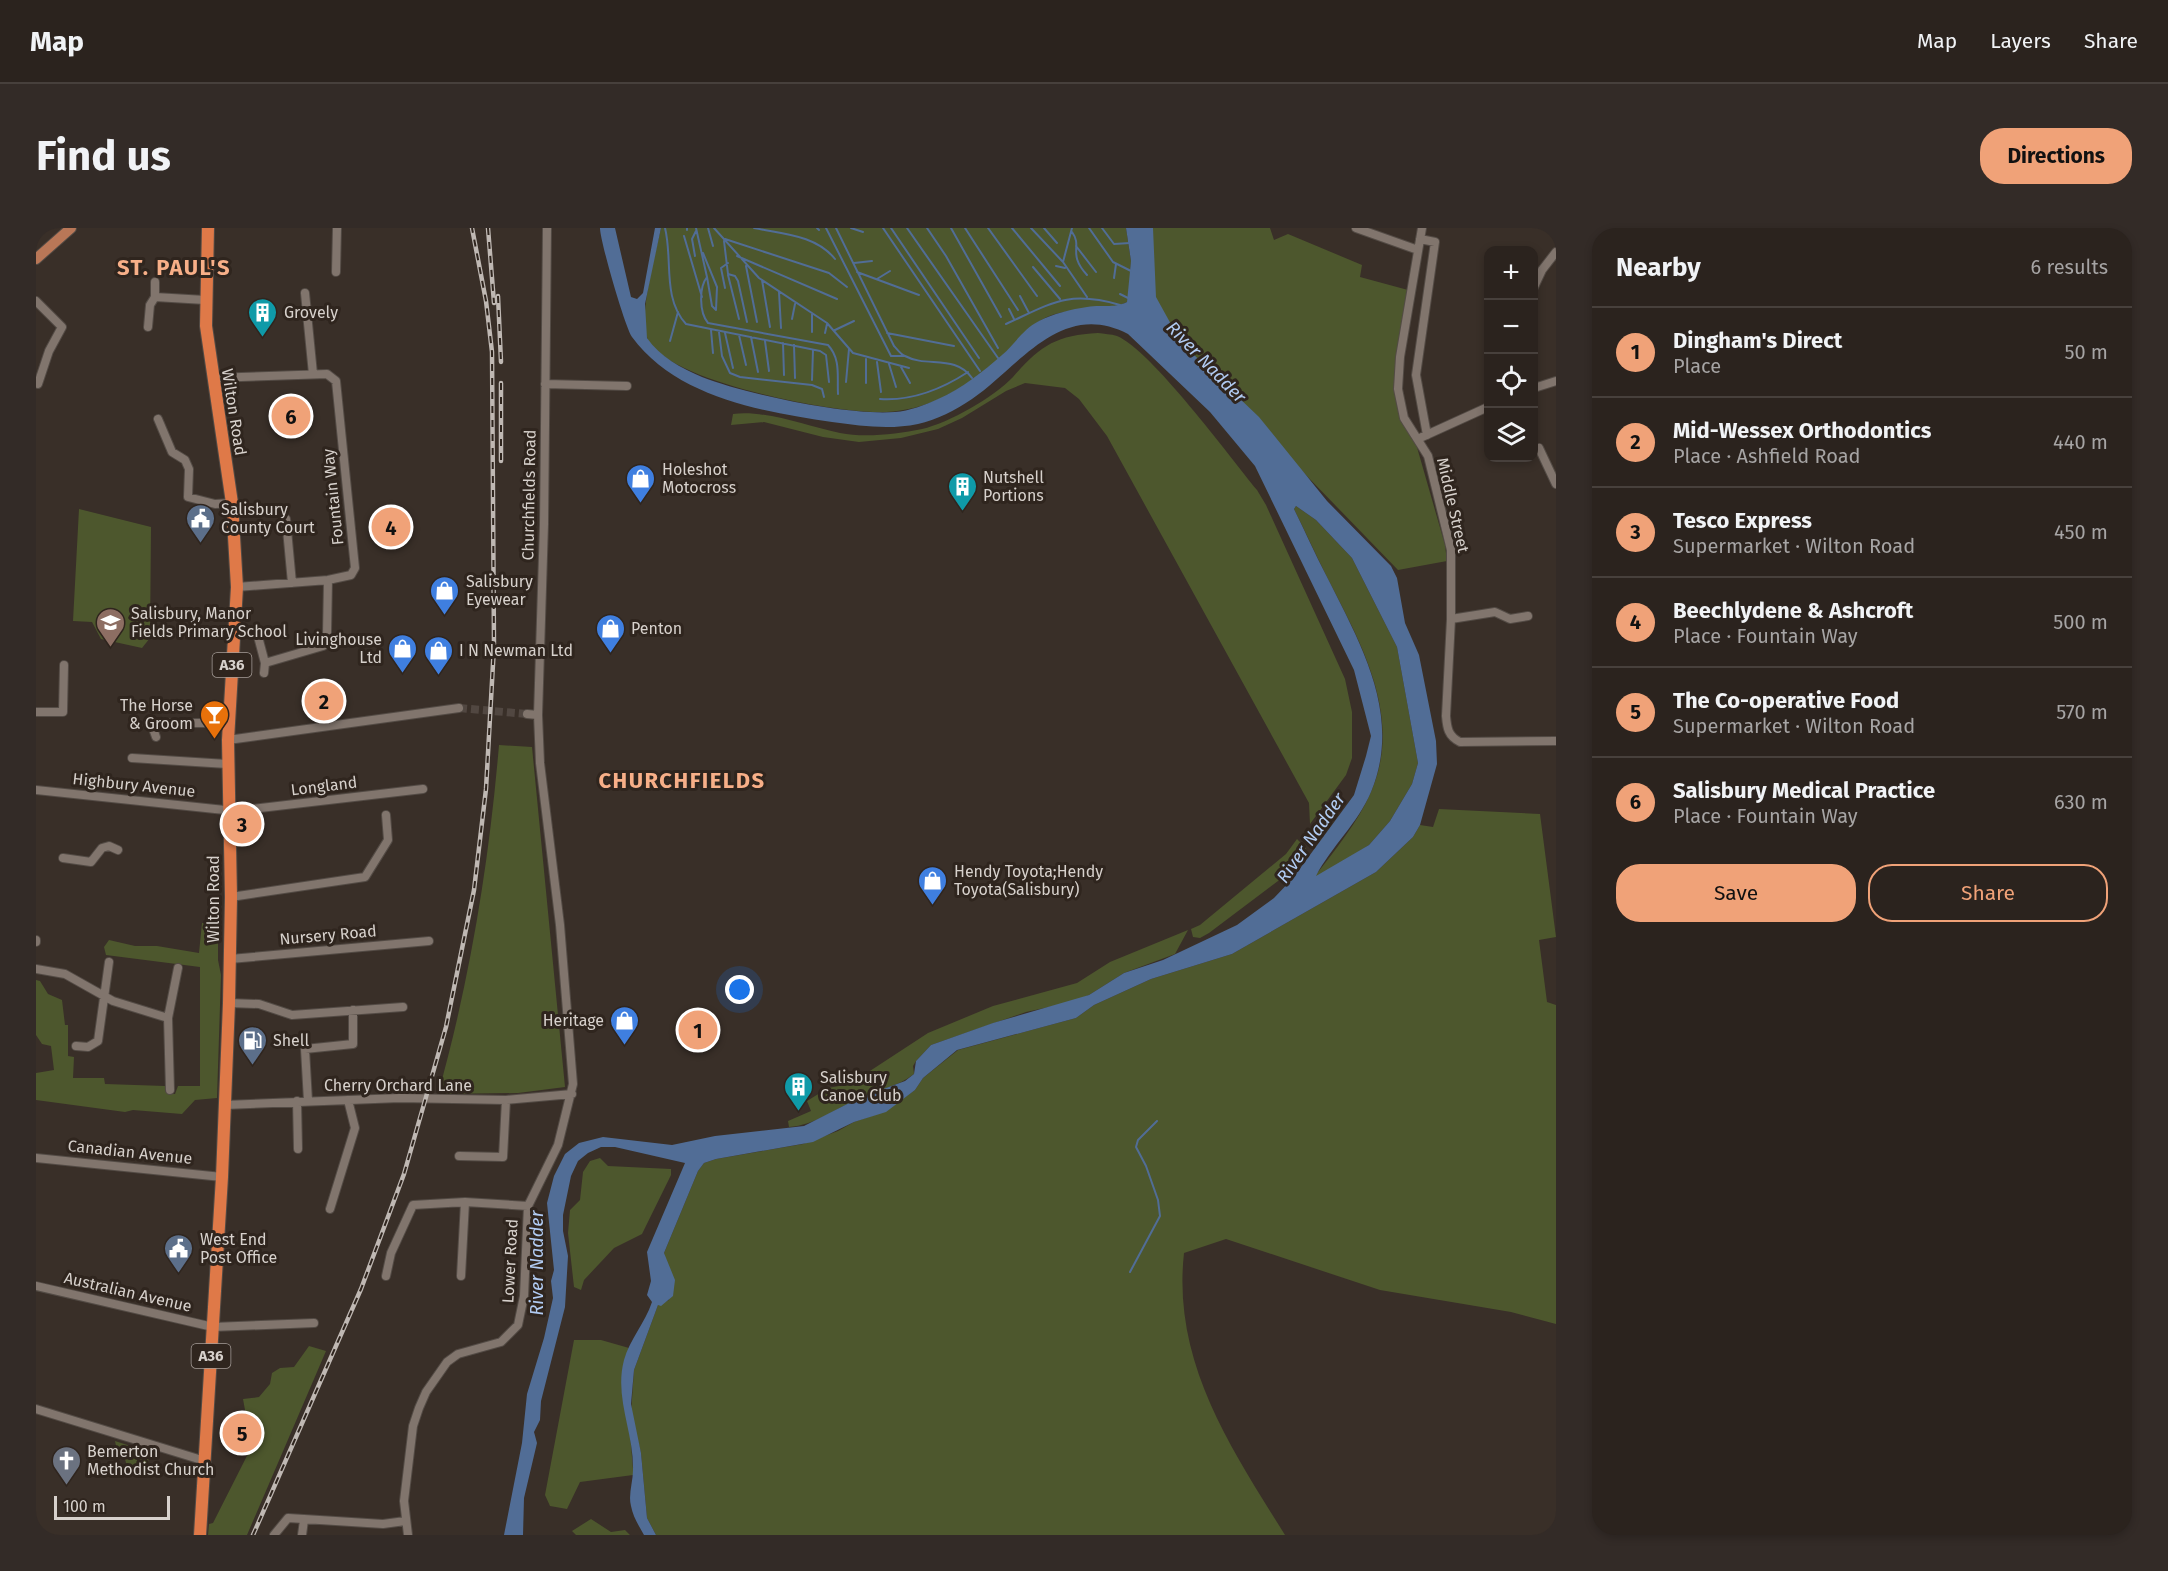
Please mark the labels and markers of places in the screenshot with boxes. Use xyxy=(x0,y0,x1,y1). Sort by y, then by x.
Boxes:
building icon: Grovely xyxy=(247,296,279,338)
place label: Grovely xyxy=(284,303,338,322)
pin: 6 xyxy=(272,394,310,438)
place label: Holeshot Motocross xyxy=(662,460,736,497)
shop icon: Holeshot Motocross xyxy=(625,462,657,504)
place label: Nutshell Portions xyxy=(983,468,1044,505)
building icon: Nutshell Portions xyxy=(946,470,978,512)
place label: Salisbury County Court xyxy=(221,500,315,537)
public building icon: Salisbury County Court xyxy=(184,502,216,544)
pin: 4 xyxy=(372,504,410,550)
place label: Salisbury Eyewear xyxy=(466,572,533,609)
shop icon: Salisbury Eyewear xyxy=(429,574,461,616)
place label: Salisbury, Manor Fields Primary School xyxy=(131,604,287,641)
school or university icon: Salisbury, Manor Fields Primary School xyxy=(94,606,126,648)
shop icon: Penton xyxy=(594,612,626,654)
place label: Penton xyxy=(631,619,682,638)
place label: Livinghouse Ltd xyxy=(295,630,382,667)
shop icon: Livinghouse Ltd xyxy=(387,632,419,674)
shop icon: I N Newman Ltd xyxy=(422,634,454,676)
place label: I N Newman Ltd xyxy=(459,641,573,660)
pin: 2 xyxy=(304,678,344,724)
place label: The Horse & Groom xyxy=(120,696,193,733)
bar icon: The Horse & Groom xyxy=(198,698,230,740)
pin: 3 xyxy=(222,802,262,846)
place label: Hendy Toyota;Hendy Toyota(Salisbury) xyxy=(954,862,1103,899)
shop icon: Hendy Toyota;Hendy Toyota(Salisbury) xyxy=(917,864,949,906)
shop icon: Heritage xyxy=(609,1004,641,1046)
pin: 1 xyxy=(678,1008,718,1052)
place label: Heritage xyxy=(543,1011,604,1030)
fuel station icon: Shell xyxy=(236,1024,268,1066)
place label: Shell xyxy=(273,1031,310,1050)
place label: Salisbury Canoe Club xyxy=(820,1068,902,1105)
building icon: Salisbury Canoe Club xyxy=(783,1070,815,1112)
place label: West End Post Office xyxy=(200,1230,277,1267)
public building icon: West End Post Office xyxy=(163,1232,195,1274)
pin: 5 xyxy=(222,1410,262,1456)
place label: Bemerton Methodist Church xyxy=(87,1442,214,1479)
church icon: Bemerton Methodist Church xyxy=(50,1444,82,1486)

